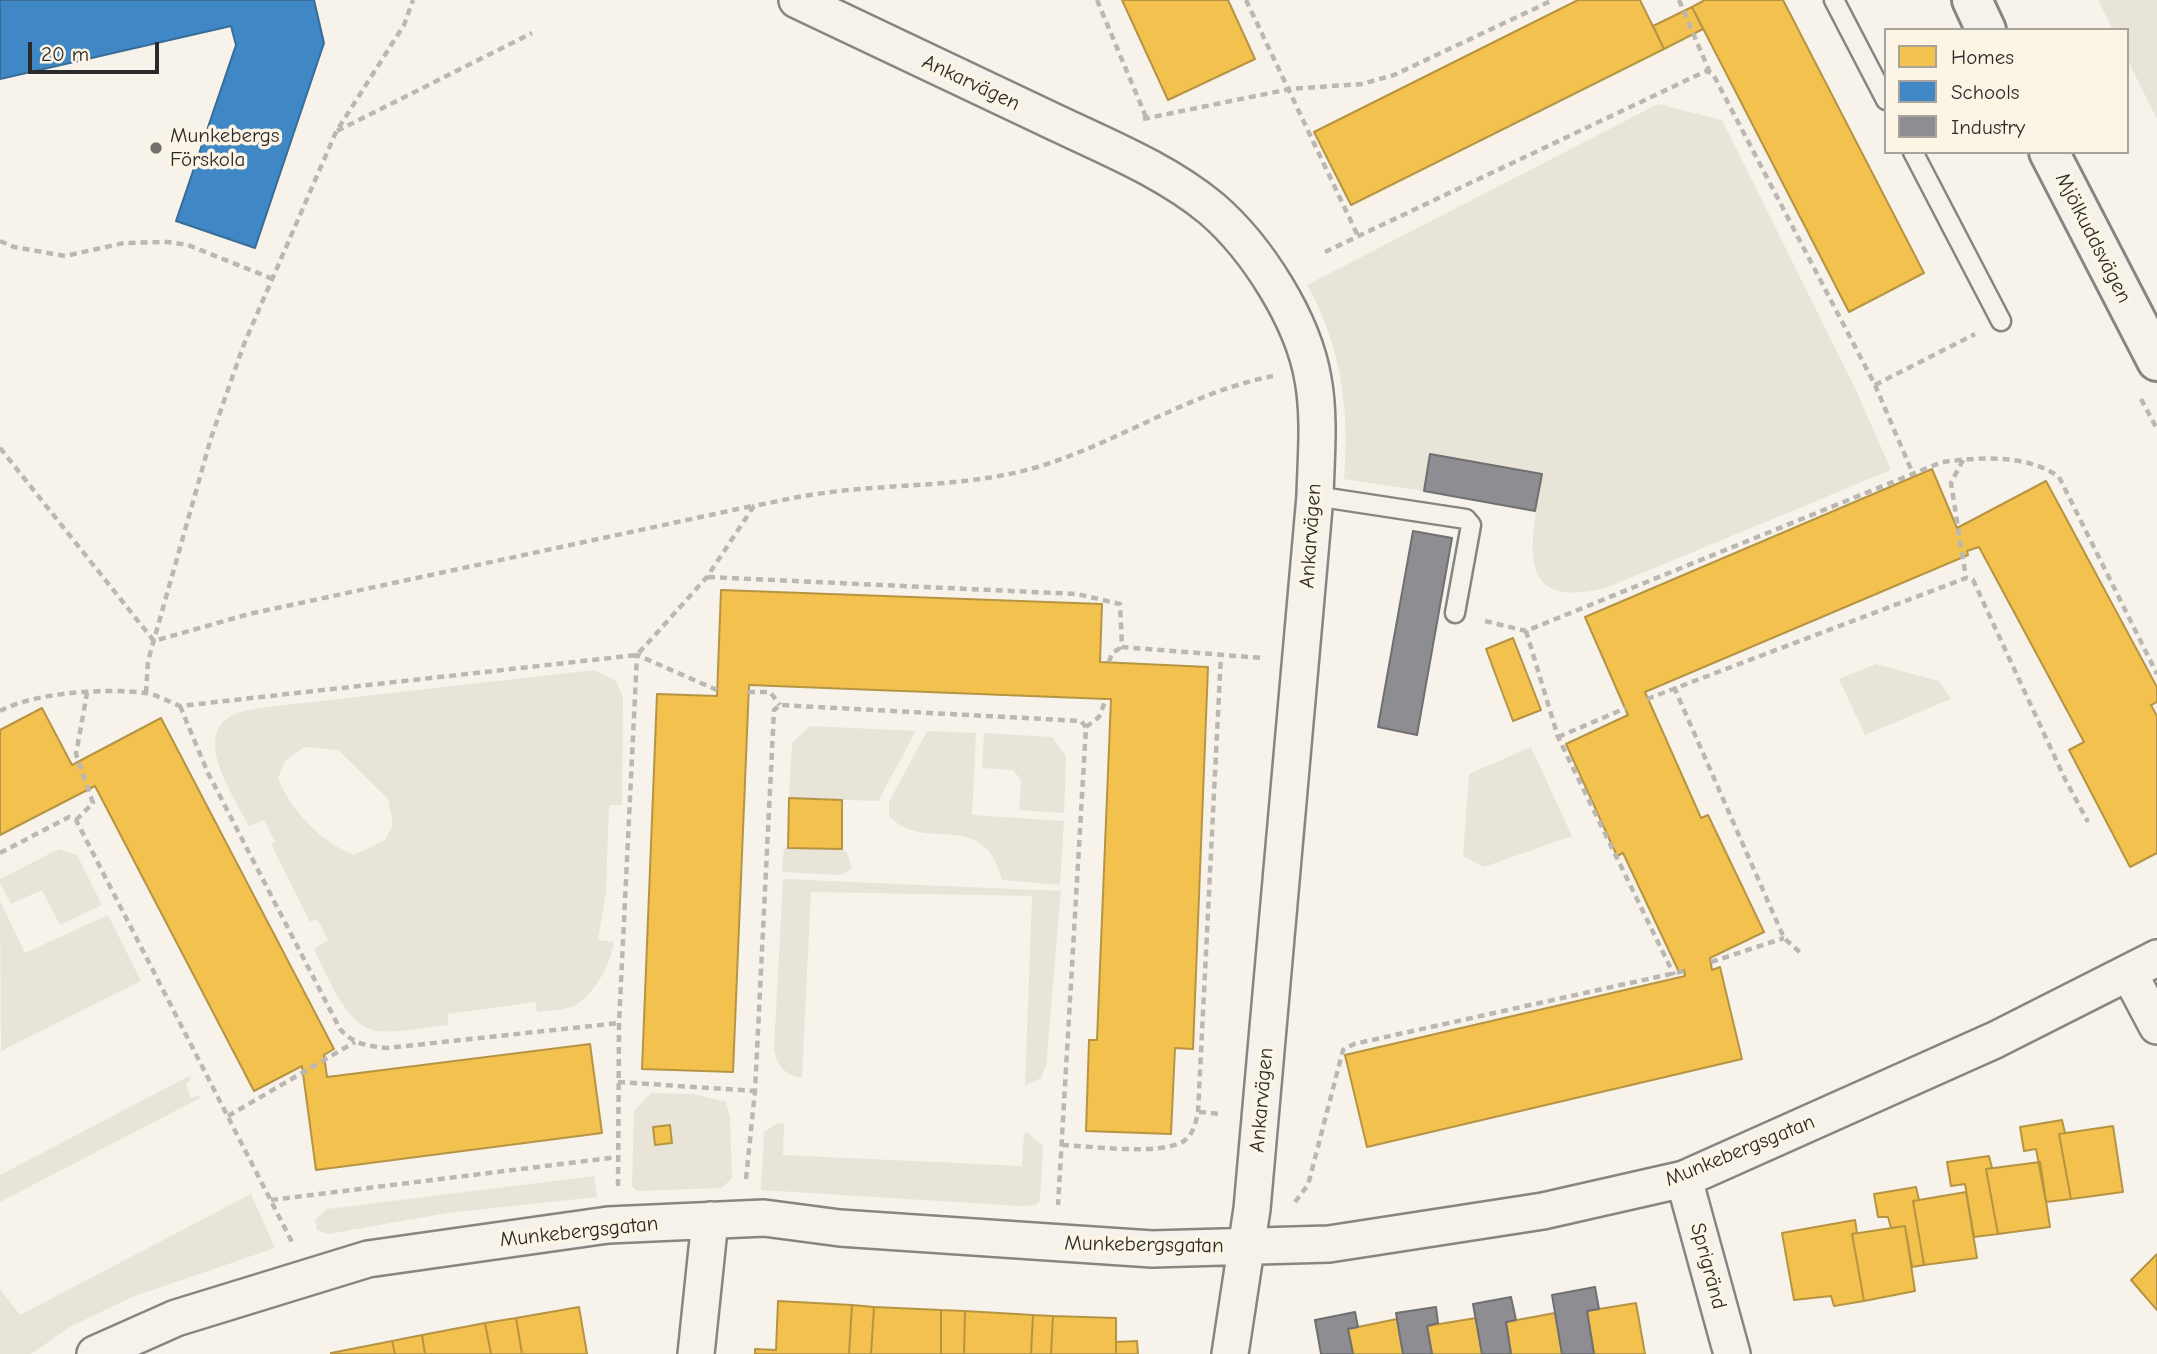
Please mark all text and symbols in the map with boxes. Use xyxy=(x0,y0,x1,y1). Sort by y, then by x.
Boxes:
scale bar xyxy=(32,28,163,72)
legend xyxy=(1884,28,2129,154)
text: 20 m xyxy=(41,42,89,66)
text: Homes xyxy=(1951,45,2014,69)
street label: Ankarvägen xyxy=(918,49,1024,117)
text: Schools xyxy=(1951,80,2020,104)
text: Industry xyxy=(1951,115,2025,139)
place label: Munkebergs Förskola xyxy=(170,123,280,173)
marker: Munkebergs Förskola xyxy=(148,140,164,156)
street label: Mjölkuddsvägen xyxy=(2049,169,2137,307)
street label: Ankarvägen xyxy=(1295,483,1327,589)
street label: Ankarvägen xyxy=(1245,1047,1279,1153)
street label: Munkebergsgatan xyxy=(1661,1109,1819,1193)
street label: Munkebergsgatan xyxy=(498,1211,660,1253)
street label: Sprigränd xyxy=(1684,1220,1732,1312)
street label: Munkebergsgatan xyxy=(1064,1231,1224,1259)

